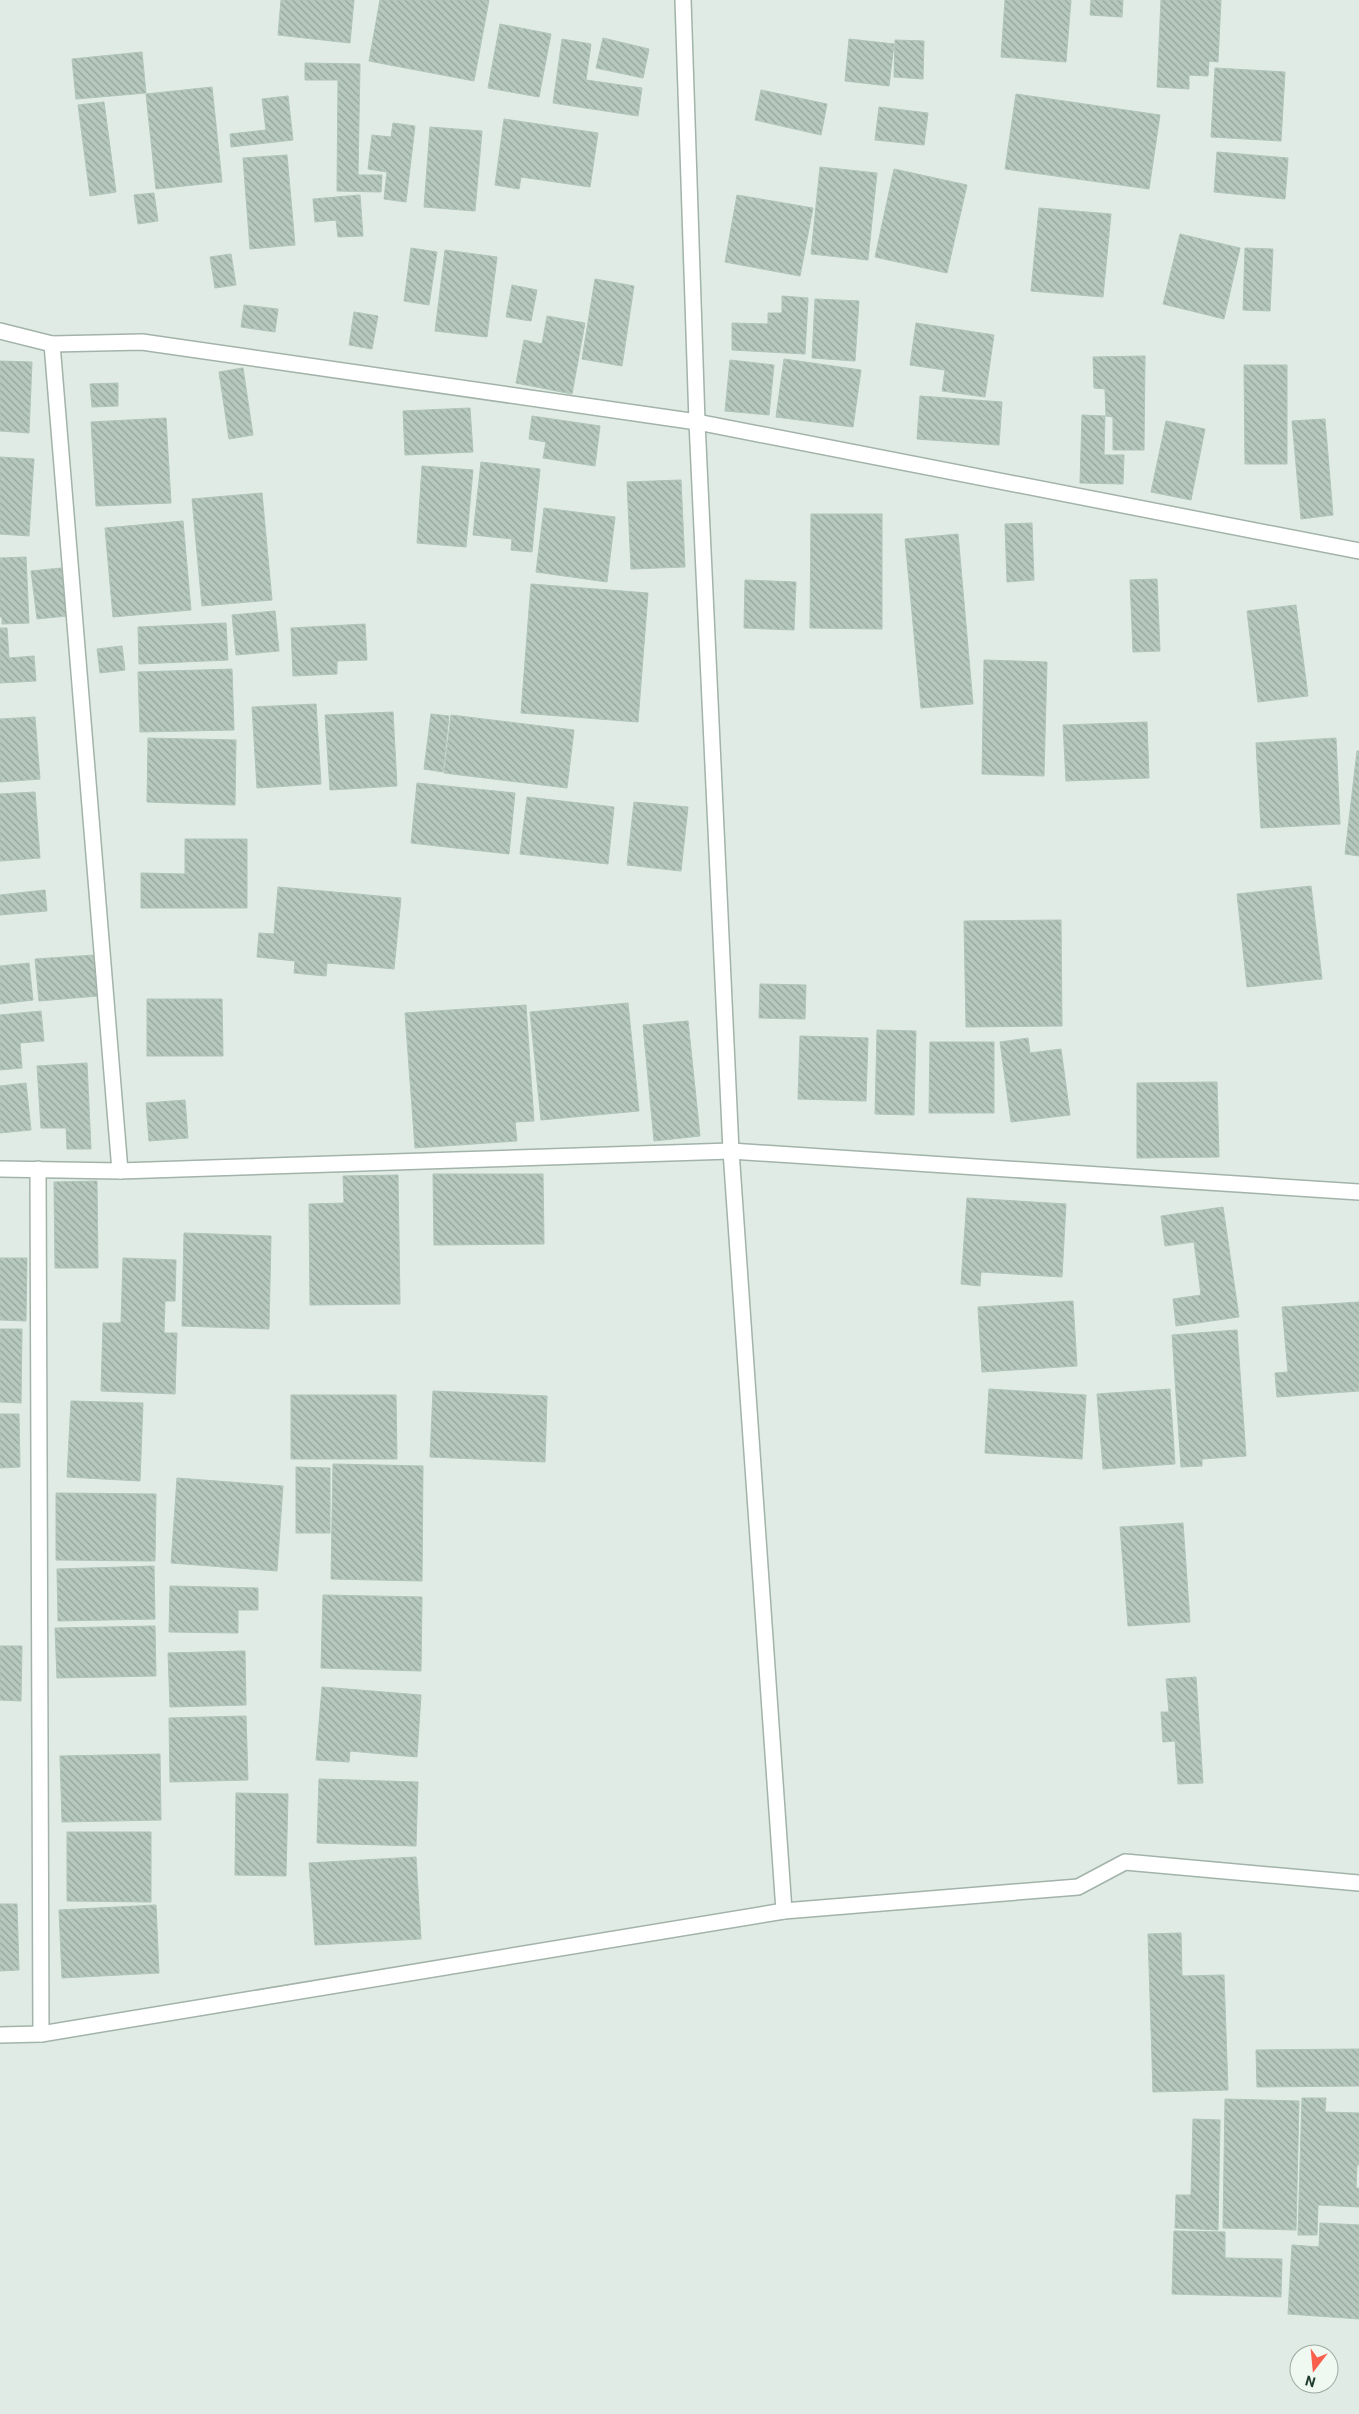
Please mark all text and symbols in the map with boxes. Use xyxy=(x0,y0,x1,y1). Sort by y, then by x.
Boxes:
north arrow xyxy=(1289,2344,1339,2394)
text: N xyxy=(1303,2372,1317,2391)

